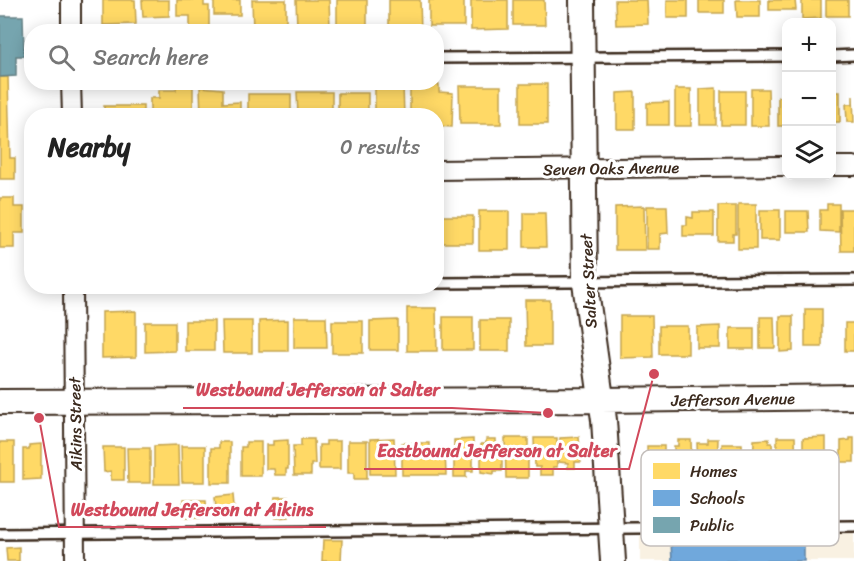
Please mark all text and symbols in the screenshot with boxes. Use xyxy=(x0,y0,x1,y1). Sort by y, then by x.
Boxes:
map controls xyxy=(782,18,836,180)
button: + xyxy=(782,18,836,72)
search box xyxy=(24,24,444,90)
text: Search here xyxy=(93,38,209,77)
icon: search xyxy=(45,41,78,74)
button: − xyxy=(782,72,836,126)
text: Nearby xyxy=(48,124,130,170)
button: layers xyxy=(782,126,836,180)
text: 0 results xyxy=(340,130,420,165)
street label: Seven Oaks Avenue xyxy=(543,153,680,184)
street label: Salter Street xyxy=(572,232,605,329)
callout: Westbound Jefferson at Salter xyxy=(183,372,452,408)
text: Westbound Jefferson at Salter xyxy=(196,374,441,406)
street label: Aikins Street xyxy=(60,376,91,472)
street label: Jefferson Avenue xyxy=(670,384,795,415)
callout: Eastbound Jefferson at Salter xyxy=(364,433,629,469)
text: Eastbound Jefferson at Salter xyxy=(377,435,618,467)
legend xyxy=(641,450,839,546)
text: Homes xyxy=(690,457,738,486)
text: Schools xyxy=(690,484,745,513)
callout: Westbound Jefferson at Aikins xyxy=(59,491,326,527)
text: Westbound Jefferson at Aikins xyxy=(71,494,314,526)
text: Public xyxy=(690,511,734,540)

